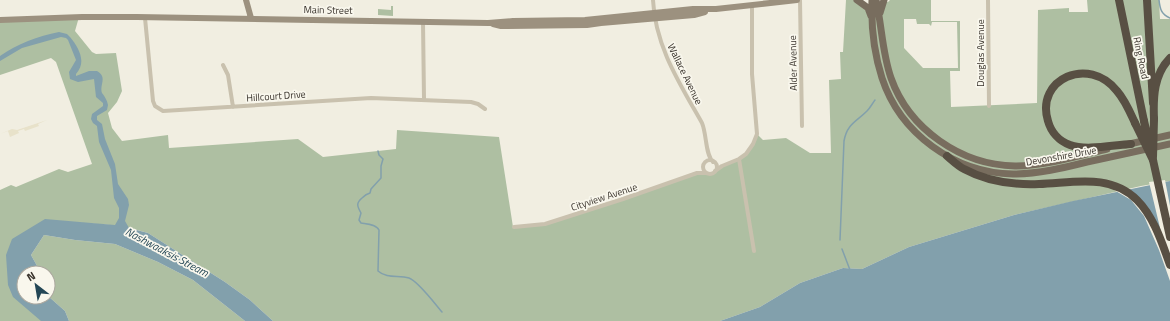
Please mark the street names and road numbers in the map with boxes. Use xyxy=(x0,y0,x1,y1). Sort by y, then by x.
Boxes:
street label: Main Street xyxy=(303,2,353,18)
street label: Douglas Avenue xyxy=(973,19,988,87)
street label: Alder Avenue xyxy=(785,35,801,91)
street label: Ring Road xyxy=(1129,36,1153,80)
street label: Wallace Avenue xyxy=(664,41,706,107)
street label: Hillcourt Drive xyxy=(246,86,306,106)
street label: Devonshire Drive xyxy=(1024,142,1098,170)
street label: Cityview Avenue xyxy=(569,179,639,215)

